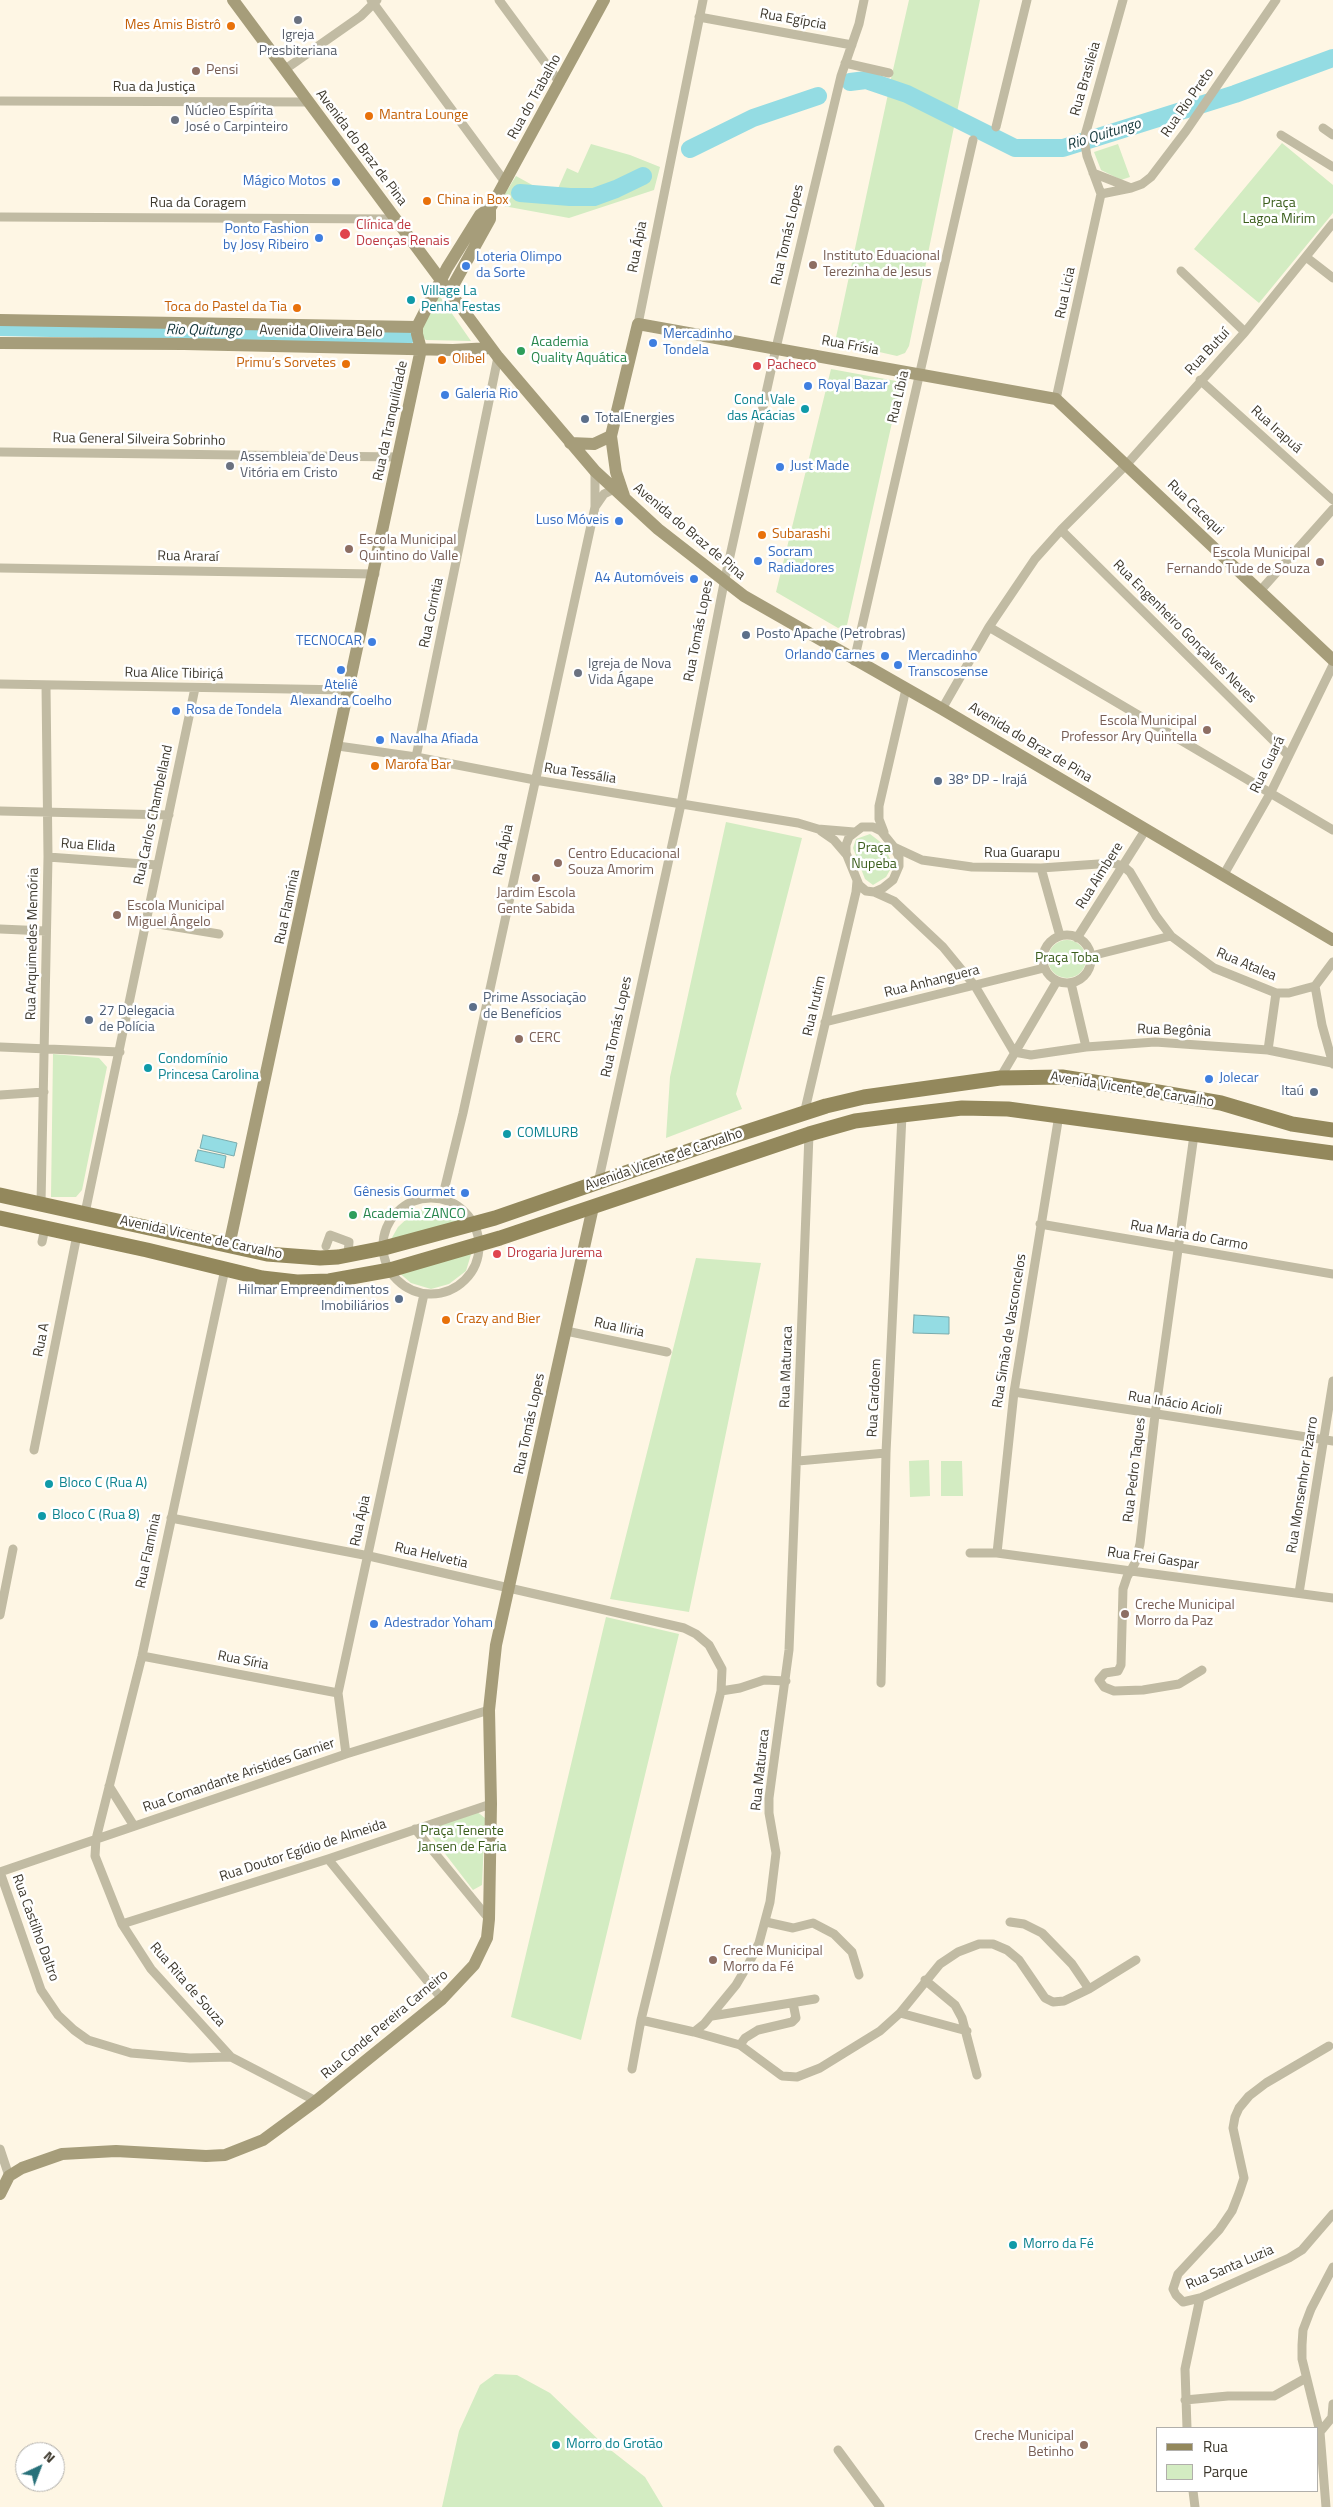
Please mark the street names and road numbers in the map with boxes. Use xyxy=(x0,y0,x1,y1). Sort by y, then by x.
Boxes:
street label: Rua Egípcia xyxy=(758,6,828,34)
street label: Rua Brasileia xyxy=(1067,40,1105,118)
street label: Rua do Trabalho xyxy=(505,52,565,142)
street label: Rua Rio Preto xyxy=(1158,65,1218,141)
street label: Rua da Justiça xyxy=(113,80,195,96)
street label: Avenida do Braz de Pina xyxy=(312,87,410,209)
street label: Rua Tomás Lopes xyxy=(768,183,808,287)
street label: Rua da Coragem xyxy=(150,196,246,212)
street label: Rua Ápia xyxy=(625,220,651,274)
street label: Rua Licia xyxy=(1052,266,1080,320)
street label: Avenida Oliveira Belo xyxy=(259,323,383,341)
street label: Rua Butuí xyxy=(1182,325,1234,379)
street label: Rua Frísia xyxy=(820,333,880,359)
street label: Rua da Tranquilidade xyxy=(370,359,412,483)
street label: Rua Líbia xyxy=(885,369,913,425)
street label: Rua Irapuá xyxy=(1247,403,1305,457)
street label: Rua General Silveira Sobrinho xyxy=(52,430,226,450)
street label: Rua Cacequi xyxy=(1163,477,1227,539)
street label: Avenida do Braz de Pina xyxy=(630,480,748,584)
street label: Rua Araraí xyxy=(157,548,219,566)
street label: Rua Engenheiro Gonçalves Neves xyxy=(1109,557,1259,707)
street label: Rua Corintia xyxy=(416,576,448,650)
street label: Rua Tomás Lopes xyxy=(681,579,717,683)
street label: Rua Alice Tibiriçá xyxy=(124,665,224,683)
street label: Avenida do Braz de Pina xyxy=(965,699,1095,787)
street label: Rua Guará xyxy=(1247,734,1289,796)
street label: Rua Carlos Chambelland xyxy=(131,744,177,886)
street label: Rua Tessália xyxy=(543,760,617,788)
street label: Rua Ápia xyxy=(490,823,518,877)
street label: Rua Elida xyxy=(60,836,116,856)
street label: Rua Aimbere xyxy=(1073,840,1127,912)
street label: Rua Guarapu xyxy=(984,846,1060,862)
street label: Rua Arquimedes Memória xyxy=(23,868,43,1020)
street label: Rua Flamínia xyxy=(272,868,304,946)
street label: Rua Atalea xyxy=(1213,945,1279,985)
street label: Rua Anhanguera xyxy=(883,962,981,1002)
street label: Rua Irutim xyxy=(800,974,830,1038)
street label: Rua Tomás Lopes xyxy=(598,975,636,1079)
street label: Rua Begônia xyxy=(1137,1021,1211,1041)
street label: Avenida Vicente de Carvalho xyxy=(1049,1069,1215,1111)
street label: Avenida Vicente de Carvalho xyxy=(583,1125,745,1195)
street label: Avenida Vicente de Carvalho xyxy=(118,1213,284,1263)
street label: Rua Maria do Carmo xyxy=(1129,1217,1249,1255)
street label: Rua Simão de Vasconcelos xyxy=(990,1253,1030,1409)
street label: Rua Iliria xyxy=(592,1315,646,1341)
street label: Rua A xyxy=(30,1321,54,1359)
street label: Rua Maturaca xyxy=(777,1326,797,1408)
street label: Rua Cardoem xyxy=(865,1358,885,1438)
street label: Rua Tomás Lopes xyxy=(511,1372,549,1476)
street label: Rua Inácio Acioli xyxy=(1127,1388,1223,1420)
street label: Rua Monsenhor Pizarro xyxy=(1284,1415,1322,1555)
street label: Rua Pedro Taques xyxy=(1120,1417,1150,1523)
street label: Rua Ápia xyxy=(347,1494,375,1548)
street label: Rua Flamínia xyxy=(133,1512,165,1590)
street label: Rua Helvetia xyxy=(393,1539,469,1573)
street label: Rua Frei Gaspar xyxy=(1106,1544,1200,1574)
street label: Rua Síria xyxy=(216,1648,270,1674)
street label: Rua Maturaca xyxy=(748,1728,774,1812)
street label: Rua Comandante Aristides Garnier xyxy=(141,1735,337,1817)
street label: Rua Doutor Egídio de Almeida xyxy=(217,1816,389,1886)
street label: Rua Castilho Daltro xyxy=(8,1872,62,1984)
street label: Rua Rita de Souza xyxy=(146,1939,228,2031)
street label: Rua Conde Pereira Carneiro xyxy=(318,1967,452,2083)
street label: Rua Santa Luzia xyxy=(1184,2242,1276,2294)

